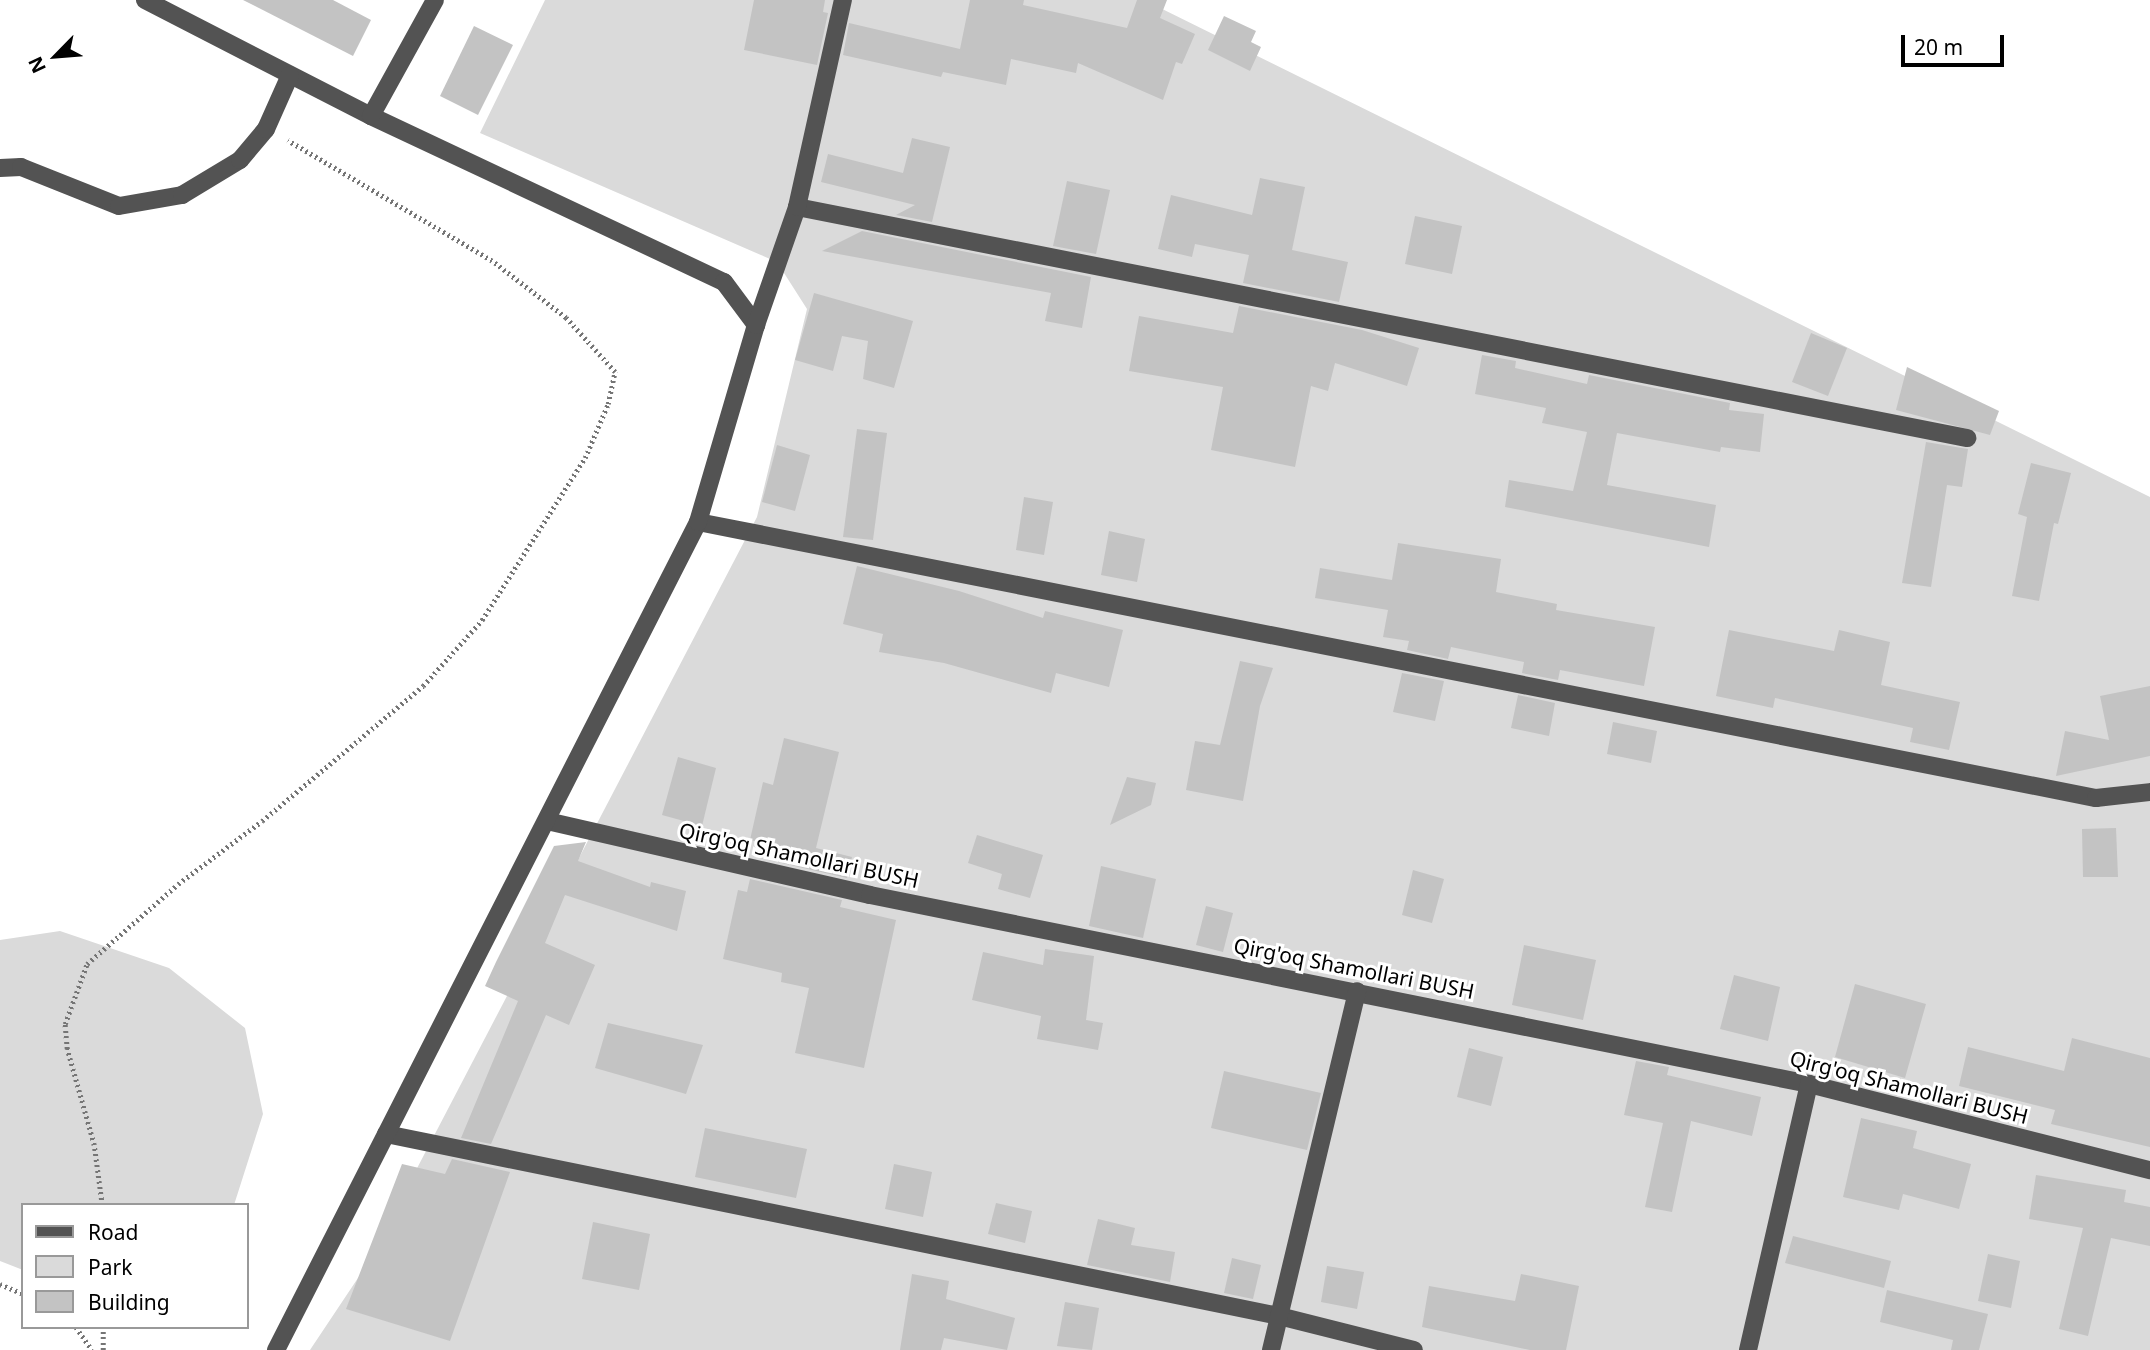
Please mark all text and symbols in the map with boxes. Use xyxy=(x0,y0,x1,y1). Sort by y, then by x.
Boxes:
north arrow xyxy=(21,21,91,91)
scale bar xyxy=(1905,21,2008,65)
text: 20 m xyxy=(1914,33,1963,61)
text: N xyxy=(22,52,52,77)
street label: Qirg'oq Shamollari BUSH xyxy=(677,817,921,893)
street label: Qirg'oq Shamollari BUSH xyxy=(1232,932,1476,1004)
street label: Qirg'oq Shamollari BUSH xyxy=(1787,1045,2031,1129)
legend xyxy=(21,1203,248,1329)
text: Road xyxy=(88,1218,138,1246)
text: Park xyxy=(88,1253,132,1281)
text: Building xyxy=(88,1288,170,1316)

